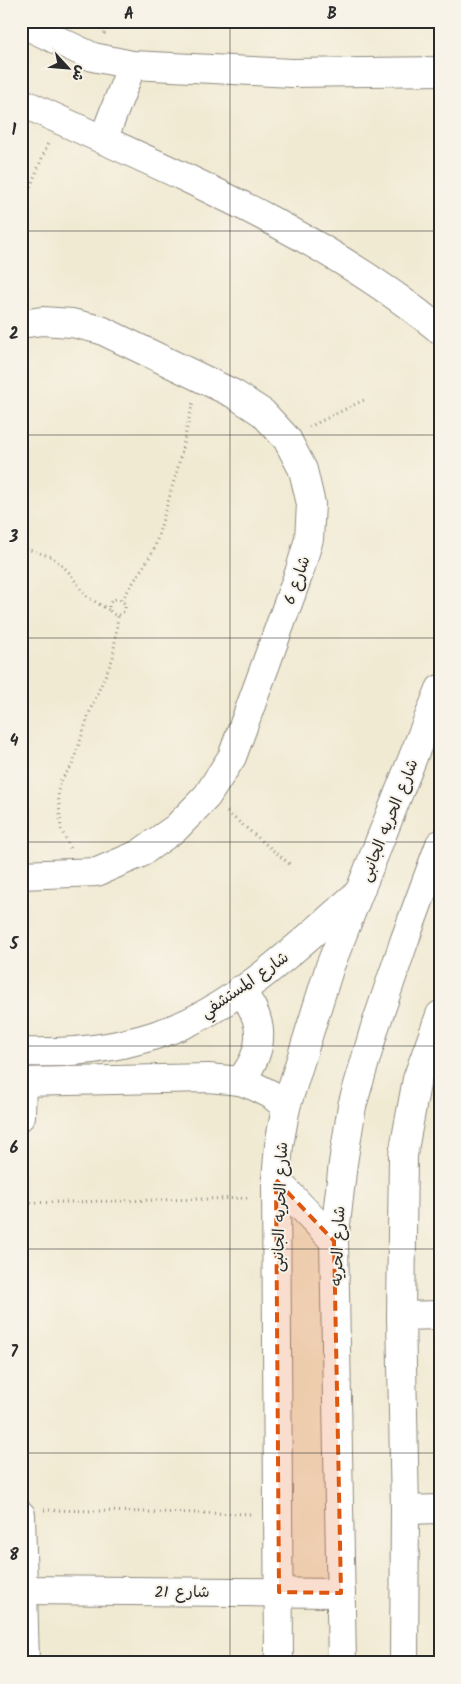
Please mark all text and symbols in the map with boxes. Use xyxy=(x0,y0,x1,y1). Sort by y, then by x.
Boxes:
text: A xyxy=(124,2,134,27)
text: B xyxy=(327,2,337,27)
north arrow xyxy=(42,42,92,92)
text: ش xyxy=(66,62,92,85)
text: 1 xyxy=(12,118,17,143)
text: 2 xyxy=(9,322,19,347)
text: 3 xyxy=(9,525,19,550)
street label: شارع 6 xyxy=(277,553,317,608)
text: 4 xyxy=(10,729,19,754)
street label: شارع الحريه الجانبى xyxy=(353,755,425,886)
text: 5 xyxy=(9,932,20,957)
street label: شارع المستشفي xyxy=(195,945,295,1026)
text: 6 xyxy=(10,1136,19,1161)
street label: شارع الحريه الجانبى xyxy=(266,1142,295,1273)
street label: شارع الحريه xyxy=(325,1206,352,1286)
text: 7 xyxy=(10,1340,18,1365)
text: 8 xyxy=(9,1543,19,1568)
street label: شارع 21 xyxy=(154,1580,210,1605)

